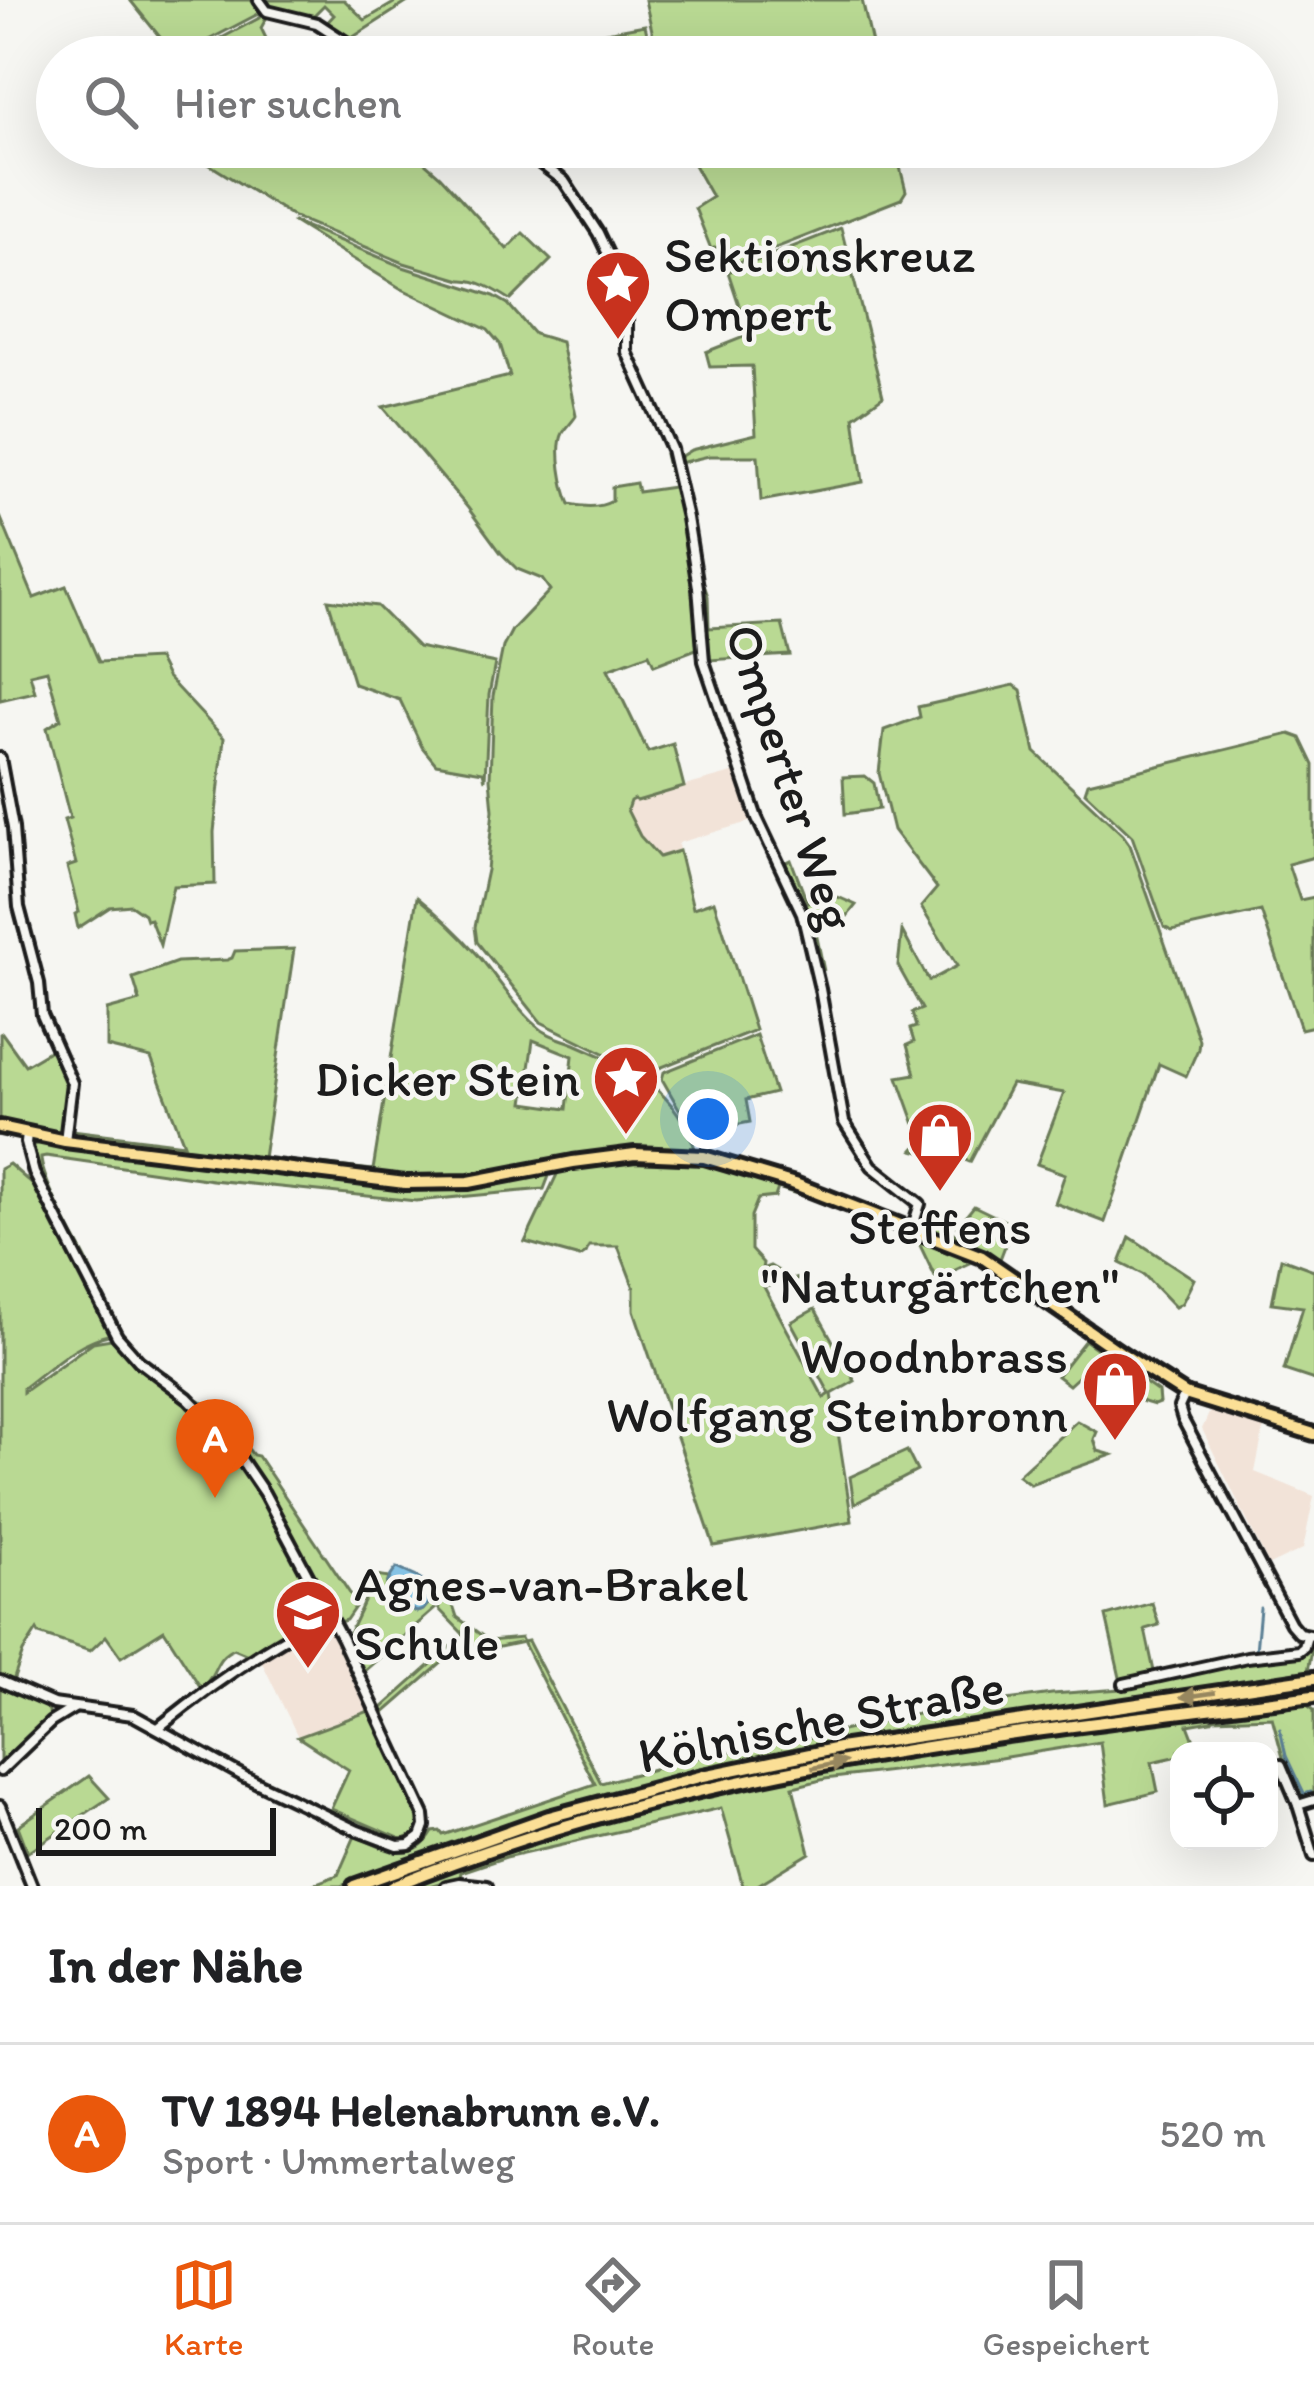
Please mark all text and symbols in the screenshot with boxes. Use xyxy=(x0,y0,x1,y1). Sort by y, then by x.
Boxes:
search box xyxy=(36,36,1278,168)
icon: search xyxy=(78,69,144,135)
text: Hier suchen xyxy=(174,75,402,129)
place label: Sektionskreuz Ompert xyxy=(664,224,975,344)
place icon: Sektionskreuz Ompert xyxy=(583,248,653,342)
street label: Omperter Weg xyxy=(712,616,869,938)
place icon: Dicker Stein xyxy=(591,1043,661,1137)
place label: Dicker Stein xyxy=(315,1048,580,1109)
your location xyxy=(678,1089,738,1149)
shop icon: Steffens "Naturgärtchen" xyxy=(905,1100,975,1194)
place label: Steffens "Naturgärtchen" xyxy=(760,1196,1120,1316)
place label: Woodnbrass Wolfgang Steinbronn xyxy=(606,1325,1068,1445)
shop icon: Woodnbrass Wolfgang Steinbronn xyxy=(1080,1349,1150,1443)
pin: A xyxy=(176,1399,254,1498)
place label: Agnes-van-Brakel Schule xyxy=(354,1553,748,1673)
school or university icon: Agnes-van-Brakel Schule xyxy=(273,1577,343,1671)
street label: Kölnische Straße xyxy=(633,1655,1009,1786)
one-way arrow xyxy=(1179,1686,1216,1705)
map controls xyxy=(1170,1742,1278,1850)
button: locate xyxy=(1170,1742,1278,1850)
one-way arrow xyxy=(811,1755,848,1774)
scale bar xyxy=(36,1802,276,1855)
text: 200 m xyxy=(54,1809,147,1848)
text: In der Nähe xyxy=(48,1934,303,1995)
text: TV 1894 Helenabrunn e.V. xyxy=(162,2083,660,2137)
text: A xyxy=(75,2110,99,2157)
text: 520 m xyxy=(1159,2110,1266,2157)
text: Sport · Ummertalweg xyxy=(162,2137,515,2184)
tab: Karte xyxy=(164,2252,243,2363)
tab: Route xyxy=(572,2252,655,2363)
tab: Gespeichert xyxy=(983,2252,1150,2363)

